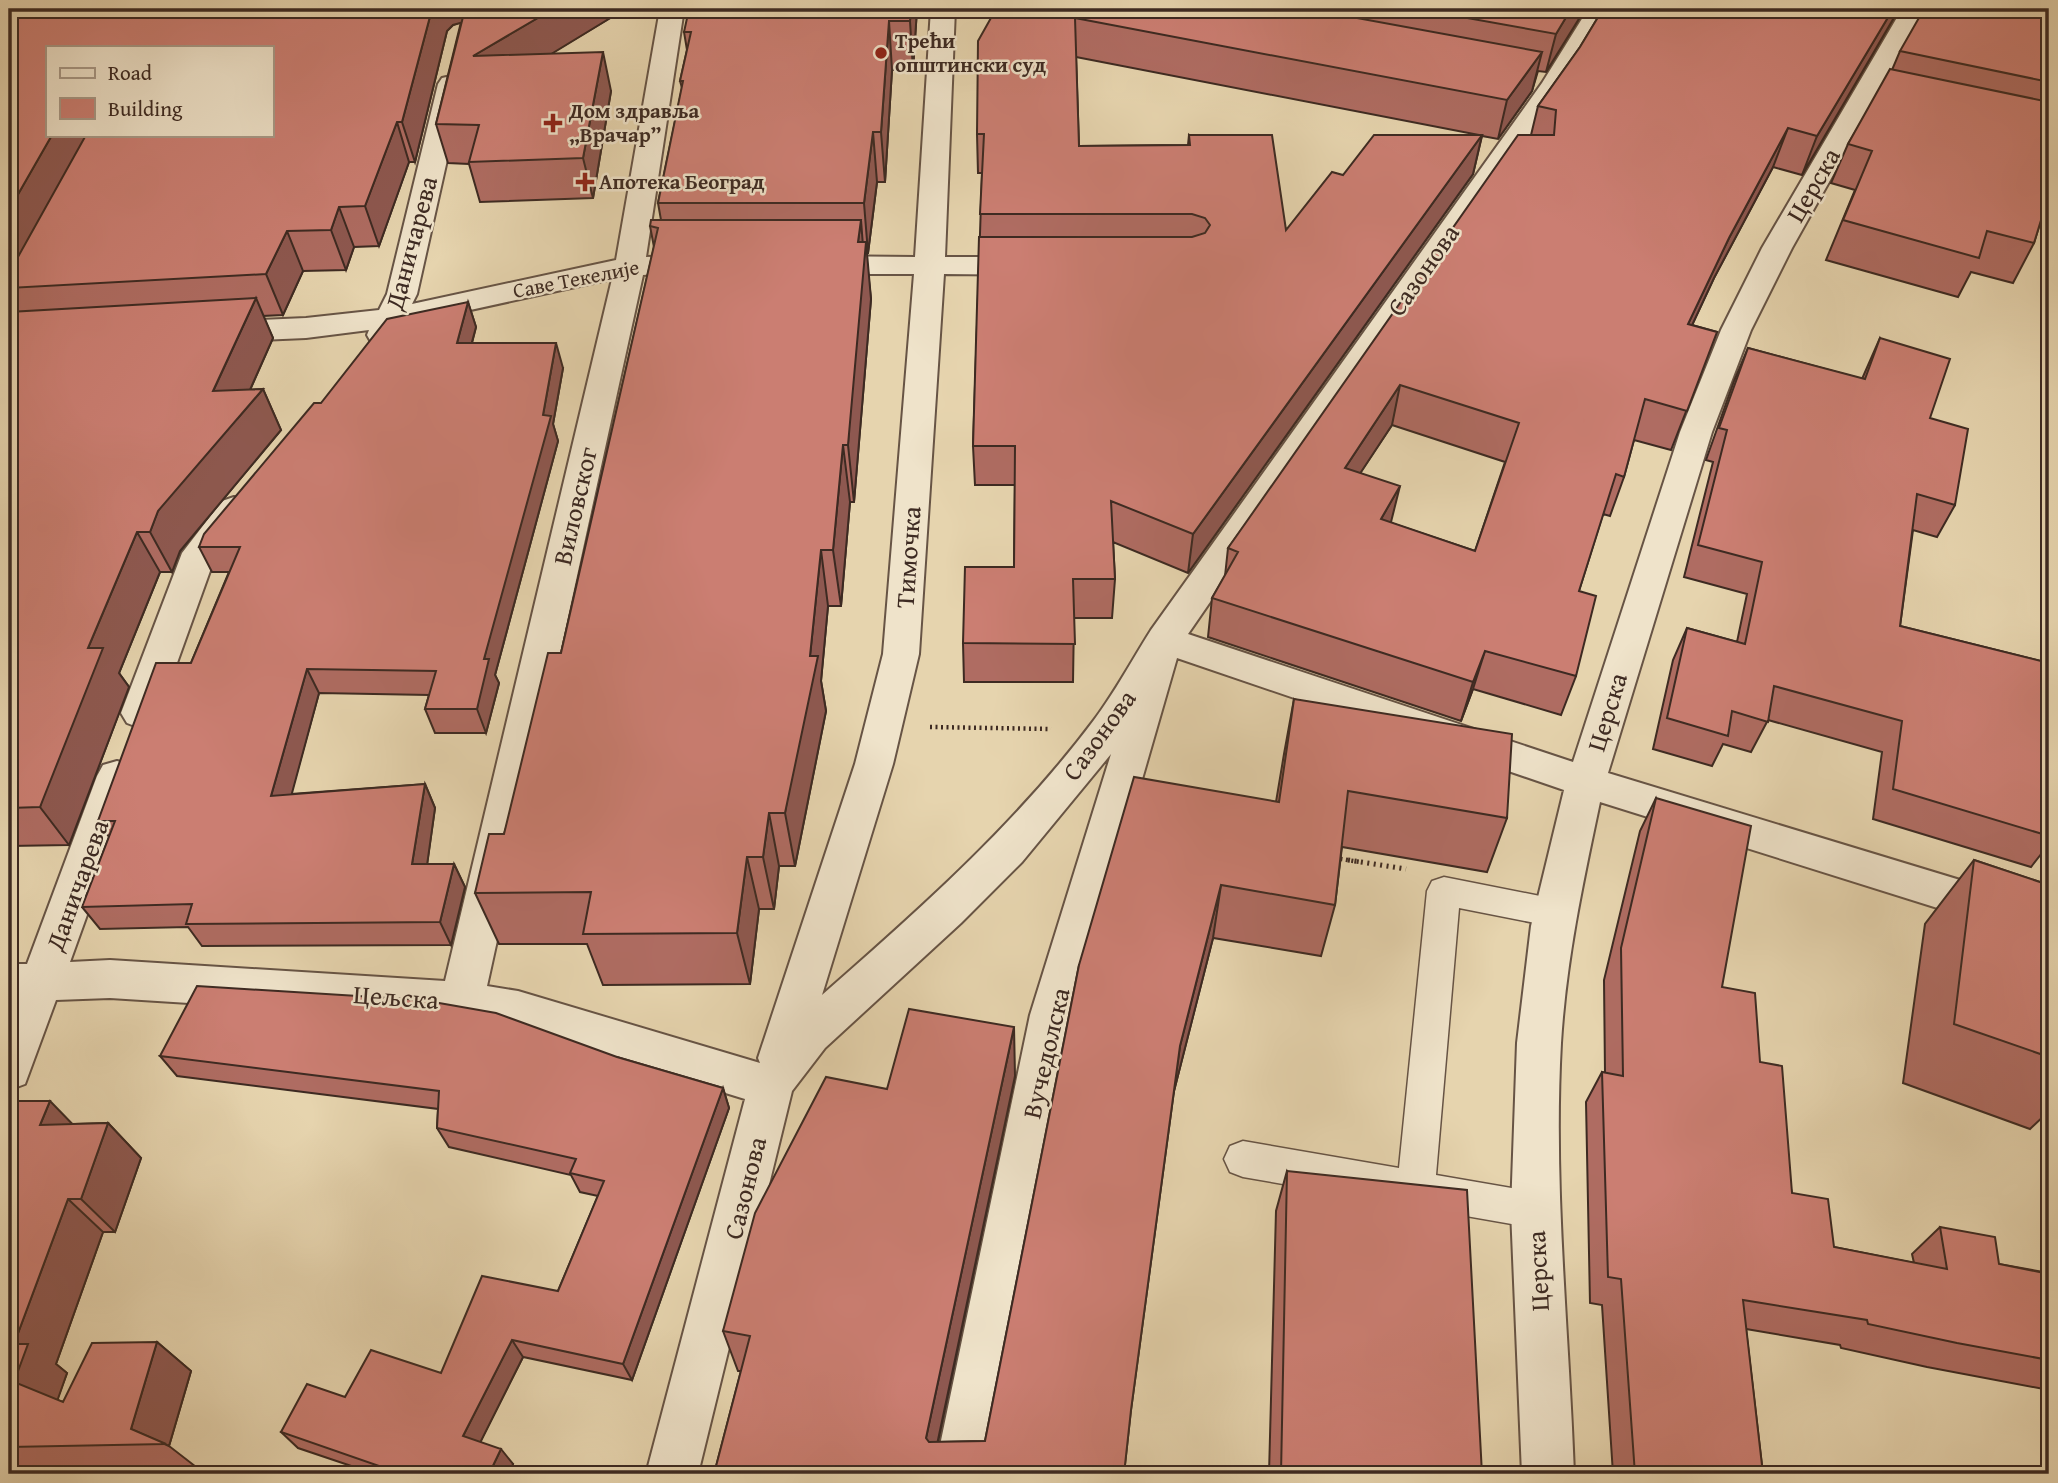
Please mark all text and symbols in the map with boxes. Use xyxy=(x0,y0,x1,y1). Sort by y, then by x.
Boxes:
place label: Трећи општински суд xyxy=(895,25,1046,80)
marker: Трећи општински суд xyxy=(873,45,889,61)
legend xyxy=(46,46,273,136)
text: Road xyxy=(108,57,153,88)
text: Building xyxy=(108,93,183,124)
place label: Дом здравља „Врачар” xyxy=(568,95,699,150)
marker: Дом здравља „Врачар” xyxy=(543,113,563,133)
street label: Церска xyxy=(1776,140,1850,229)
place label: Апотека Београд xyxy=(599,166,765,197)
street label: Даничарева xyxy=(374,171,447,315)
marker: Апотека Београд xyxy=(577,174,593,190)
street label: Сазонова xyxy=(1377,215,1469,324)
street label: Саве Текелије xyxy=(510,251,642,306)
street label: Виловског xyxy=(542,443,607,569)
street label: Тимочка xyxy=(884,504,931,609)
street label: Церска xyxy=(1576,667,1637,756)
street label: Сазонова xyxy=(1052,680,1145,788)
street label: Даничарева xyxy=(34,813,119,957)
street label: Цељска xyxy=(352,974,441,1019)
street label: Вучедолска xyxy=(1012,983,1080,1122)
street label: Сазонова xyxy=(713,1132,776,1243)
street label: Церска xyxy=(1516,1229,1559,1312)

